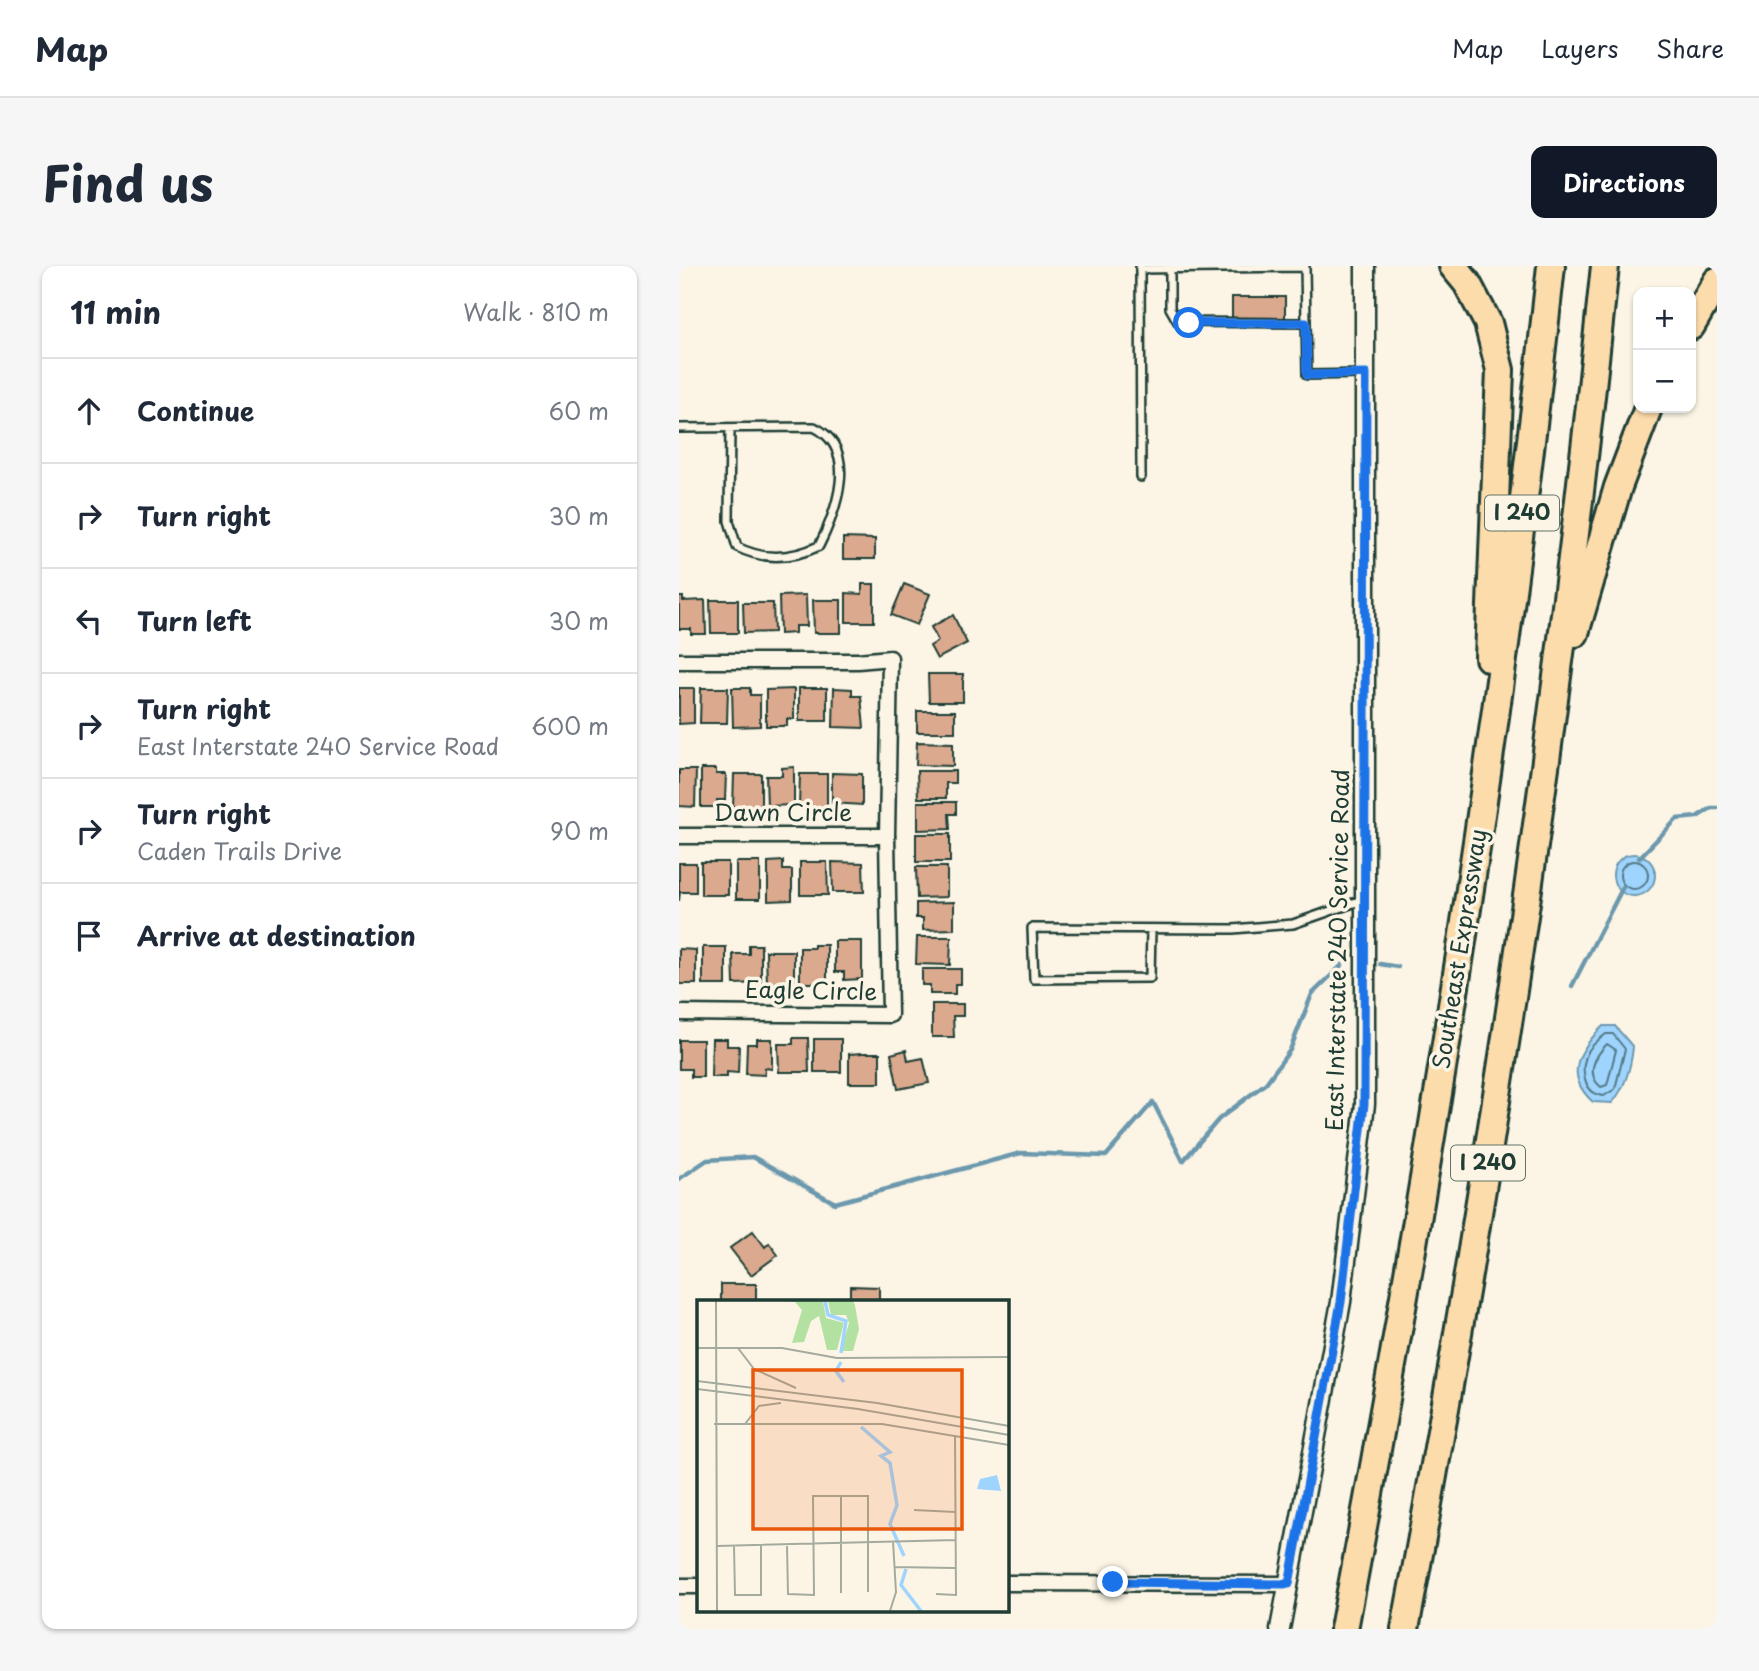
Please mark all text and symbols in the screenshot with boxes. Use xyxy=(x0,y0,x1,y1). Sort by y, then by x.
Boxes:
text: Map xyxy=(35,23,108,73)
text: Map xyxy=(1452,30,1503,66)
text: Layers xyxy=(1541,30,1618,66)
text: Share xyxy=(1656,30,1724,66)
text: Find us xyxy=(42,145,213,219)
button: Directions xyxy=(1531,146,1717,218)
map controls xyxy=(1633,287,1696,413)
button: + xyxy=(1633,287,1696,350)
text: 11 min xyxy=(70,289,161,334)
text: Walk · 810 m xyxy=(463,294,609,329)
route start xyxy=(1173,307,1204,338)
button: − xyxy=(1633,350,1696,413)
text: Continue xyxy=(137,391,254,430)
icon: ahead xyxy=(70,392,108,430)
text: 60 m xyxy=(549,393,609,428)
text: Turn right xyxy=(137,496,271,535)
road number: I 240 xyxy=(1485,496,1559,530)
icon: right xyxy=(70,497,108,535)
text: 30 m xyxy=(548,498,609,533)
text: Turn left xyxy=(137,601,252,640)
icon: left xyxy=(70,602,108,640)
text: 30 m xyxy=(548,603,609,638)
text: Turn right xyxy=(137,689,271,728)
icon: right xyxy=(70,707,108,745)
text: 600 m xyxy=(531,708,609,743)
text: East Interstate 240 Service Road xyxy=(137,728,499,763)
street label: East Interstate 240 Service Road xyxy=(1316,769,1357,1131)
text: Turn right xyxy=(137,794,271,833)
street label: Dawn Circle xyxy=(714,794,852,829)
icon: right xyxy=(70,812,108,850)
text: 90 m xyxy=(550,813,609,848)
street label: Southeast Expressway xyxy=(1422,826,1495,1071)
text: Caden Trails Drive xyxy=(137,833,342,868)
text: Arrive at destination xyxy=(137,916,416,955)
icon: arrive xyxy=(70,917,108,955)
street label: Eagle Circle xyxy=(744,971,878,1008)
road number: I 240 xyxy=(1451,1146,1525,1180)
inset map xyxy=(697,1300,1008,1612)
route end xyxy=(1097,1566,1128,1597)

